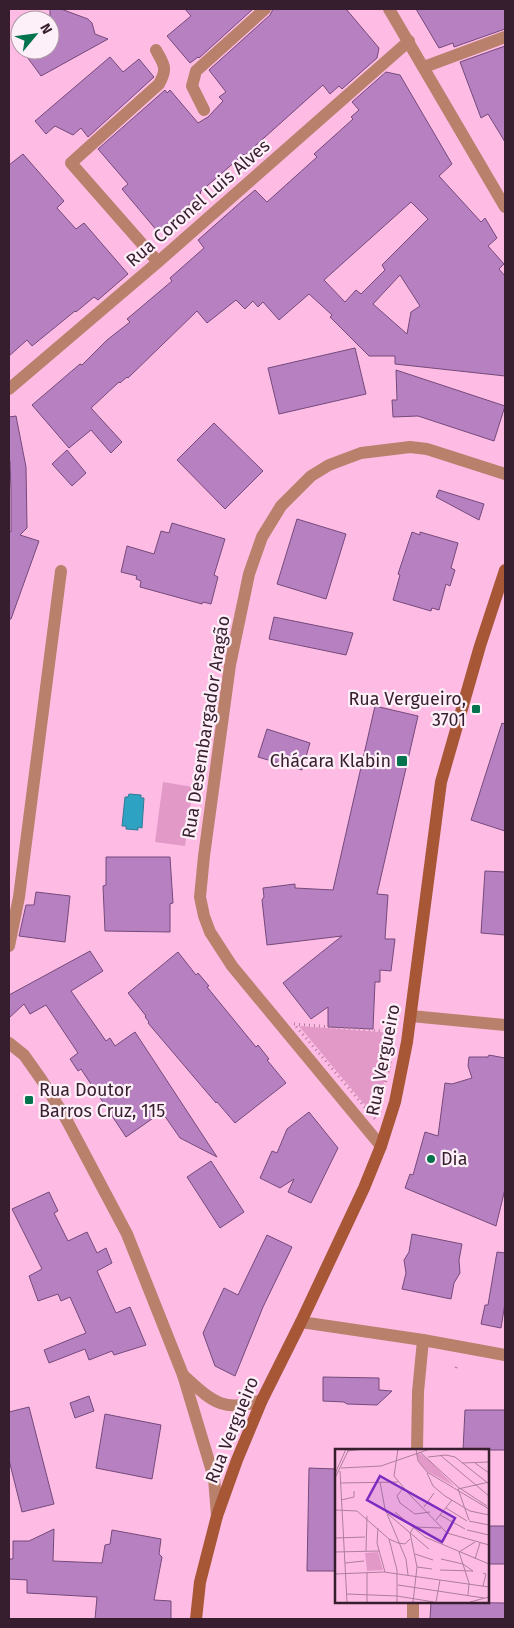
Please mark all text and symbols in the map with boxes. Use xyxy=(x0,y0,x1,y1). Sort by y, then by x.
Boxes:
north arrow xyxy=(10,10,60,60)
text: N xyxy=(36,21,56,37)
street label: Rua Coronel Luis Alves xyxy=(122,135,274,271)
street label: Rua Desembargador Aragão xyxy=(178,614,234,840)
place label: Rua Vergueiro, 3701 xyxy=(348,688,466,731)
marker: Rua Vergueiro, 3701 xyxy=(470,703,482,715)
place label: Chácara Klabin xyxy=(270,750,391,772)
marker: Chácara Klabin xyxy=(395,754,409,768)
street label: Rua Vergueiro xyxy=(361,1002,405,1118)
place label: Rua Doutor Barros Cruz, 115 xyxy=(39,1079,165,1122)
marker: Rua Doutor Barros Cruz, 115 xyxy=(23,1094,35,1106)
place label: Dia xyxy=(441,1148,467,1170)
marker: Dia xyxy=(425,1153,437,1165)
street label: Rua Vergueiro xyxy=(201,1373,263,1487)
inset map xyxy=(335,1449,489,1603)

